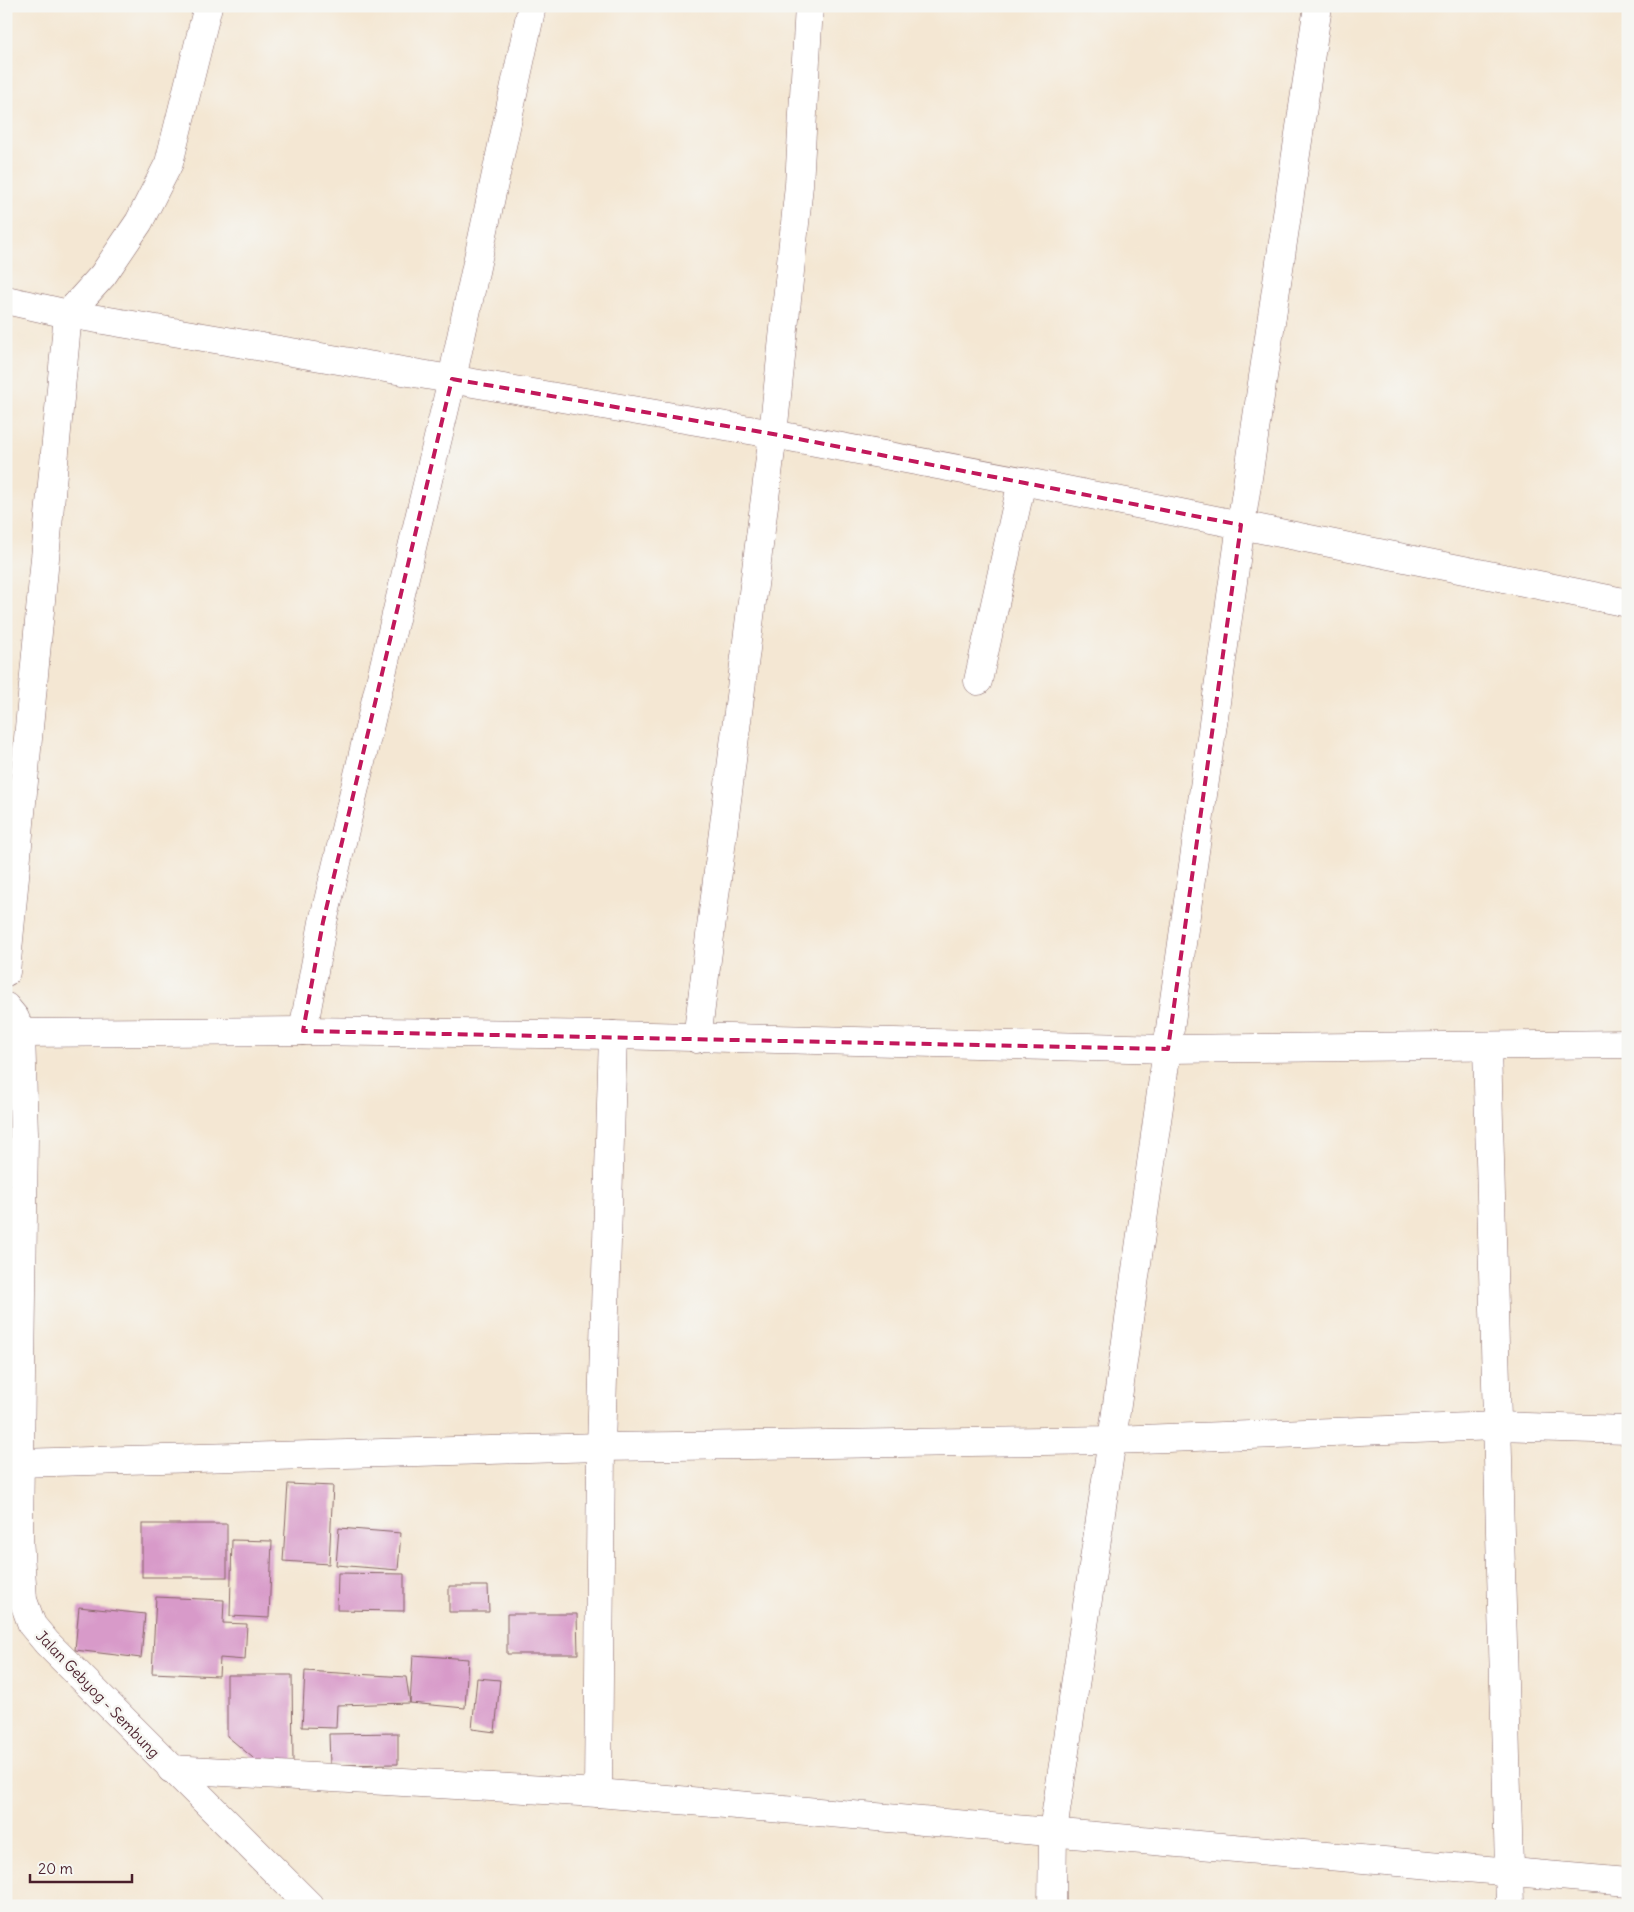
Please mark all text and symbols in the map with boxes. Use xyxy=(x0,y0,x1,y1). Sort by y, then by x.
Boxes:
street label: Jalan Gebyog - Sembung xyxy=(32,1626,164,1762)
scale bar xyxy=(30,1852,132,1884)
text: 20 m xyxy=(38,1859,73,1878)

